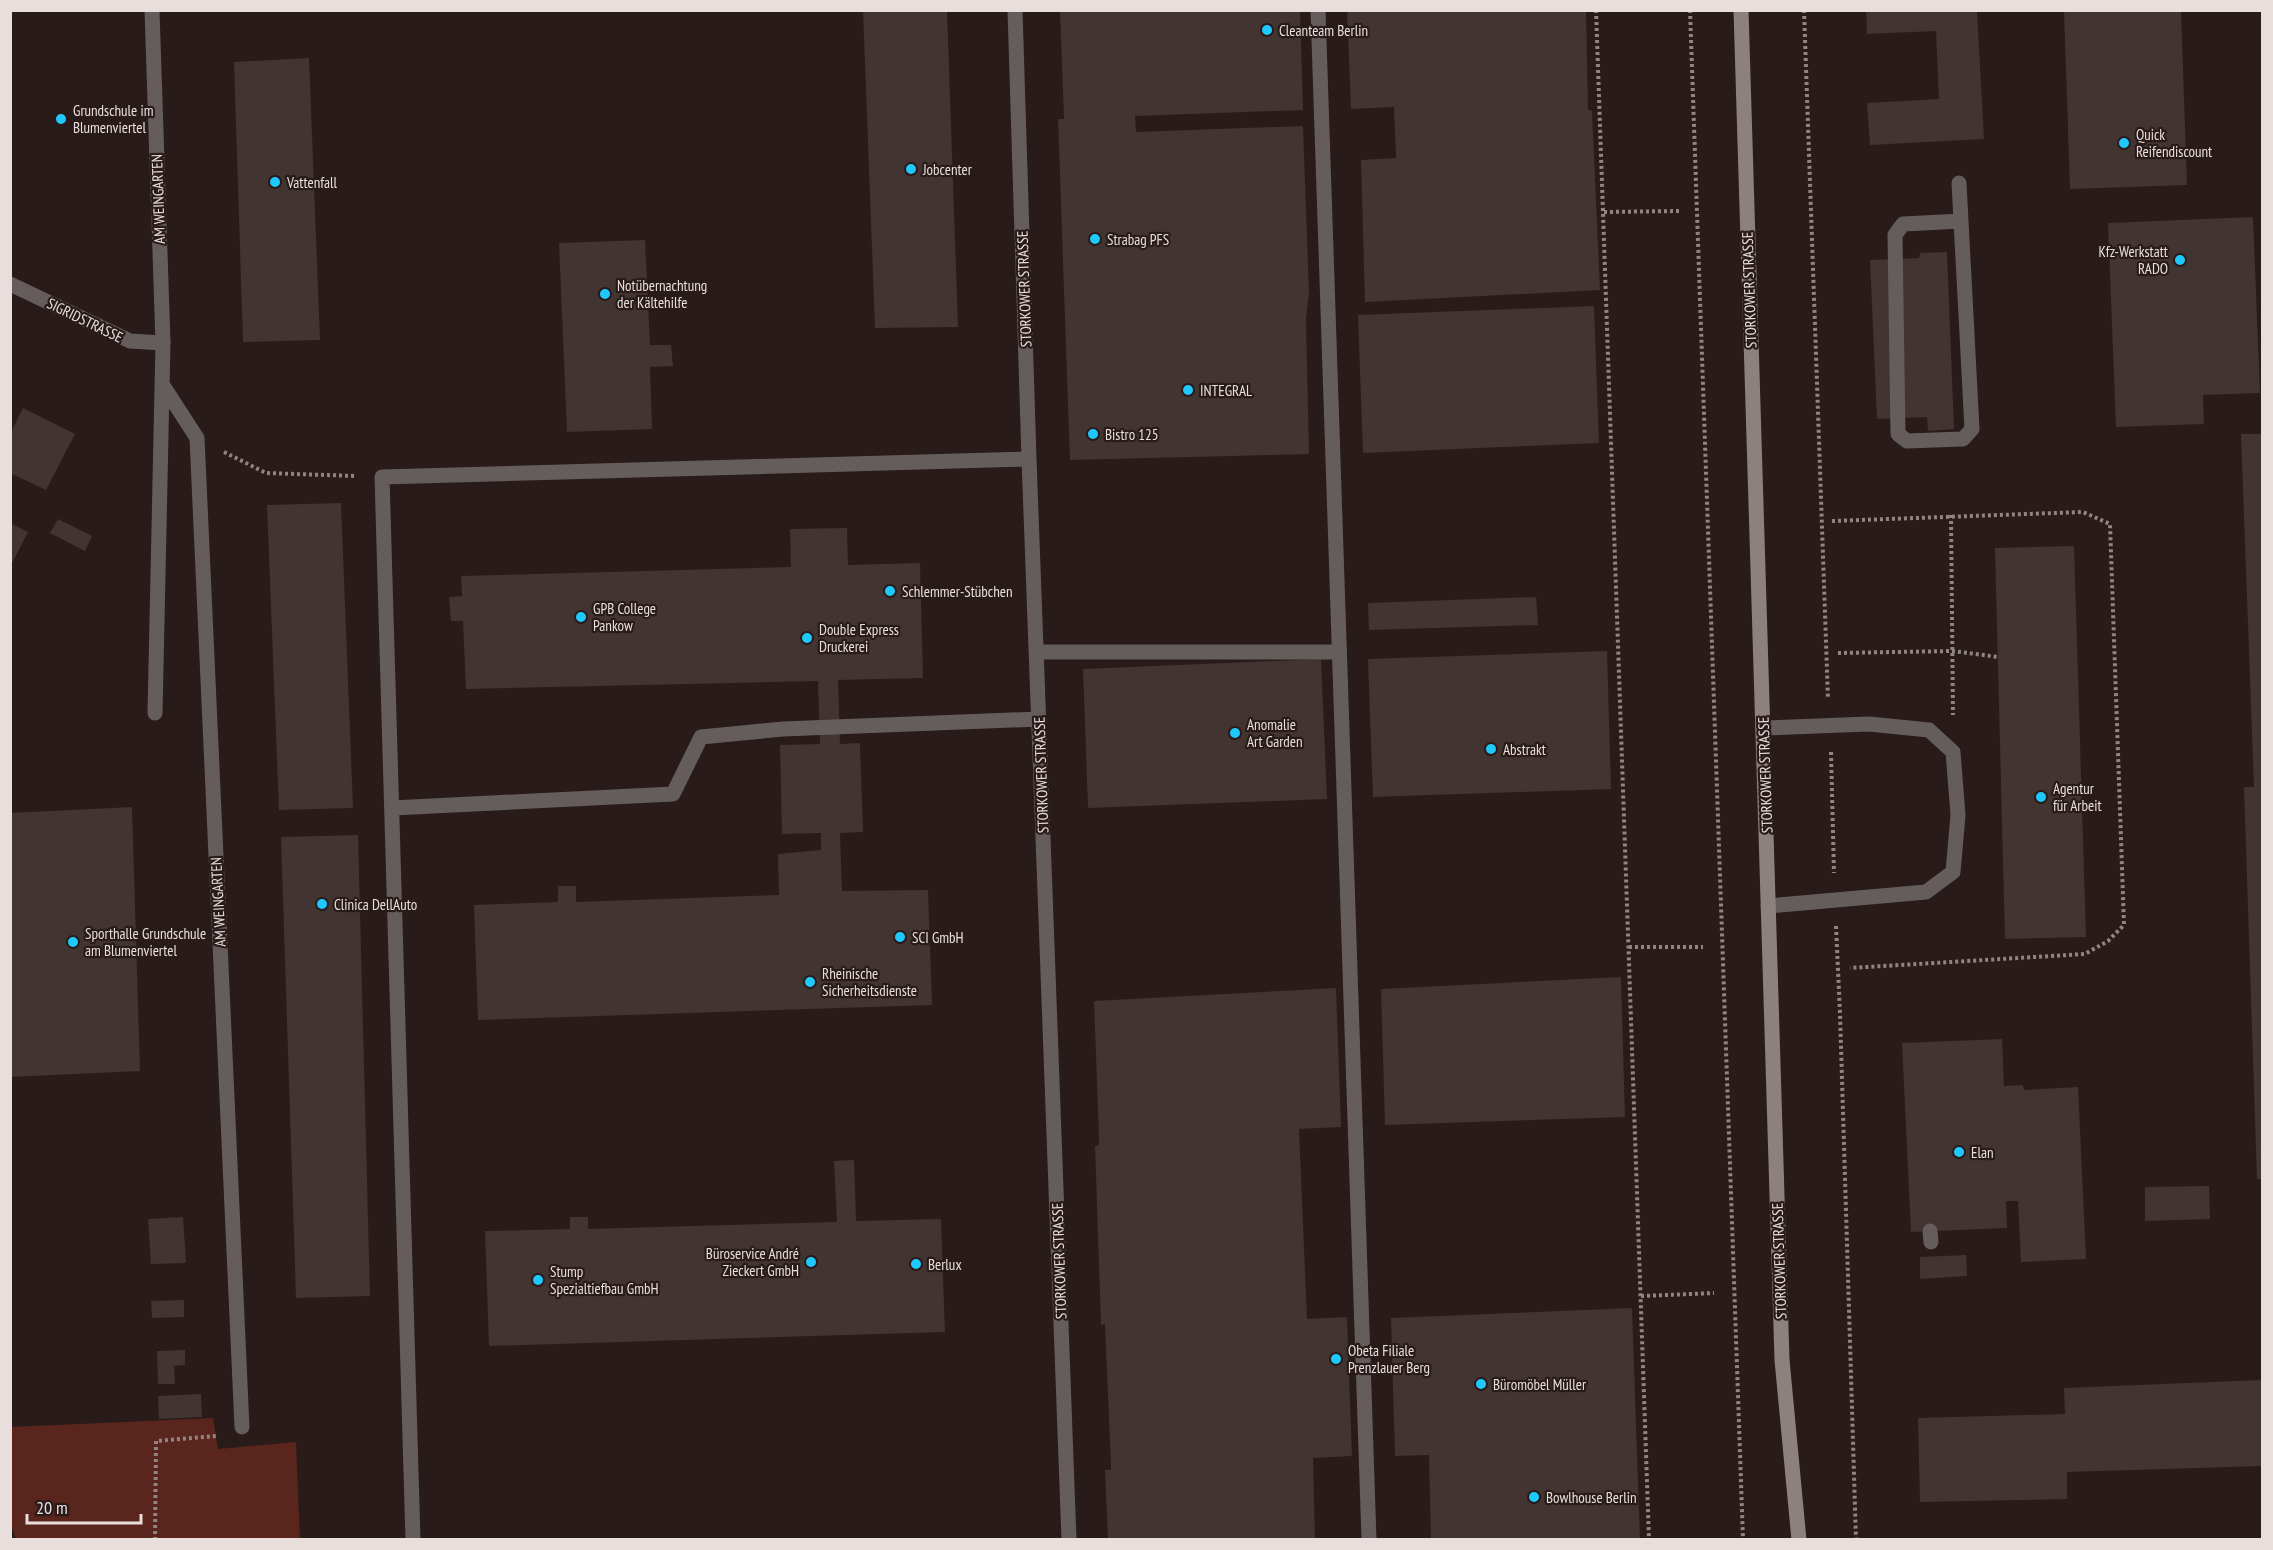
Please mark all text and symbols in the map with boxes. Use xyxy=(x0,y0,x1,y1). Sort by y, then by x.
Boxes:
place label: Cleanteam Berlin xyxy=(1279,21,1368,40)
marker: Cleanteam Berlin xyxy=(1260,23,1274,37)
place label: Grundschule im Blumenviertel xyxy=(73,101,154,137)
marker: Grundschule im Blumenviertel xyxy=(54,112,68,126)
place label: Quick Reifendiscount xyxy=(2136,125,2212,161)
marker: Quick Reifendiscount xyxy=(2117,136,2131,150)
street label: AM WEINGARTEN xyxy=(147,154,169,244)
place label: Jobcenter xyxy=(922,160,973,179)
marker: Jobcenter xyxy=(904,162,918,176)
place label: Vattenfall xyxy=(286,173,338,192)
marker: Vattenfall xyxy=(268,175,282,189)
place label: Strabag PFS xyxy=(1107,230,1169,249)
street label: STORKOWER STRASSE xyxy=(1012,231,1036,347)
marker: Strabag PFS xyxy=(1088,232,1102,246)
street label: STORKOWER STRASSE xyxy=(1737,232,1761,348)
place label: Kfz-Werkstatt RADO xyxy=(2098,242,2168,278)
marker: Kfz-Werkstatt RADO xyxy=(2173,253,2187,267)
place label: Notübernachtung der Kältehilfe xyxy=(617,276,707,312)
marker: Notübernachtung der Kältehilfe xyxy=(598,287,612,301)
street label: SIGRIDSTRASSE xyxy=(44,293,126,347)
place label: INTEGRAL xyxy=(1200,381,1253,400)
marker: INTEGRAL xyxy=(1181,383,1195,397)
place label: Bistro 125 xyxy=(1105,425,1159,444)
marker: Bistro 125 xyxy=(1086,427,1100,441)
place label: Schlemmer-Stübchen xyxy=(902,582,1013,601)
marker: Schlemmer-Stübchen xyxy=(883,584,897,598)
place label: GPB College Pankow xyxy=(593,599,656,635)
marker: GPB College Pankow xyxy=(574,610,588,624)
place label: Double Express Druckerei xyxy=(819,620,899,656)
marker: Double Express Druckerei xyxy=(800,631,814,645)
place label: Anomalie Art Garden xyxy=(1247,715,1303,751)
street label: STORKOWER STRASSE xyxy=(1029,717,1053,833)
street label: STORKOWER STRASSE xyxy=(1753,717,1777,833)
marker: Anomalie Art Garden xyxy=(1228,726,1242,740)
place label: Abstrakt xyxy=(1503,740,1546,759)
marker: Abstrakt xyxy=(1484,742,1498,756)
place label: Agentur für Arbeit xyxy=(2053,779,2102,815)
marker: Agentur für Arbeit xyxy=(2034,790,2048,804)
street label: AM WEINGARTEN xyxy=(206,857,230,947)
place label: Clinica DellAuto xyxy=(334,895,417,914)
marker: Clinica DellAuto xyxy=(315,897,329,911)
place label: Sporthalle Grundschule am Blumenviertel xyxy=(85,924,206,960)
place label: SCI GmbH xyxy=(912,928,964,947)
marker: SCI GmbH xyxy=(893,930,907,944)
marker: Sporthalle Grundschule am Blumenviertel xyxy=(66,935,80,949)
place label: Rheinische Sicherheitsdienste xyxy=(822,964,917,1000)
marker: Rheinische Sicherheitsdienste xyxy=(803,975,817,989)
place label: Elan xyxy=(1971,1143,1994,1162)
marker: Elan xyxy=(1952,1145,1966,1159)
street label: STORKOWER STRASSE xyxy=(1047,1203,1071,1319)
street label: STORKOWER STRASSE xyxy=(1767,1203,1791,1319)
place label: Büroservice André Zieckert GmbH xyxy=(706,1244,799,1280)
marker: Büroservice André Zieckert GmbH xyxy=(804,1255,818,1269)
place label: Berlux xyxy=(928,1255,962,1274)
marker: Berlux xyxy=(909,1257,923,1271)
place label: Stump Spezialtiefbau GmbH xyxy=(550,1262,659,1298)
marker: Stump Spezialtiefbau GmbH xyxy=(531,1273,545,1287)
place label: Obeta Filiale Prenzlauer Berg xyxy=(1348,1341,1430,1377)
marker: Obeta Filiale Prenzlauer Berg xyxy=(1329,1352,1343,1366)
place label: Büromöbel Müller xyxy=(1493,1375,1587,1394)
marker: Büromöbel Müller xyxy=(1474,1377,1488,1391)
scale bar xyxy=(27,1487,141,1525)
place label: Bowlhouse Berlin xyxy=(1546,1488,1637,1507)
marker: Bowlhouse Berlin xyxy=(1527,1490,1541,1504)
text: 20 m xyxy=(36,1496,68,1519)

